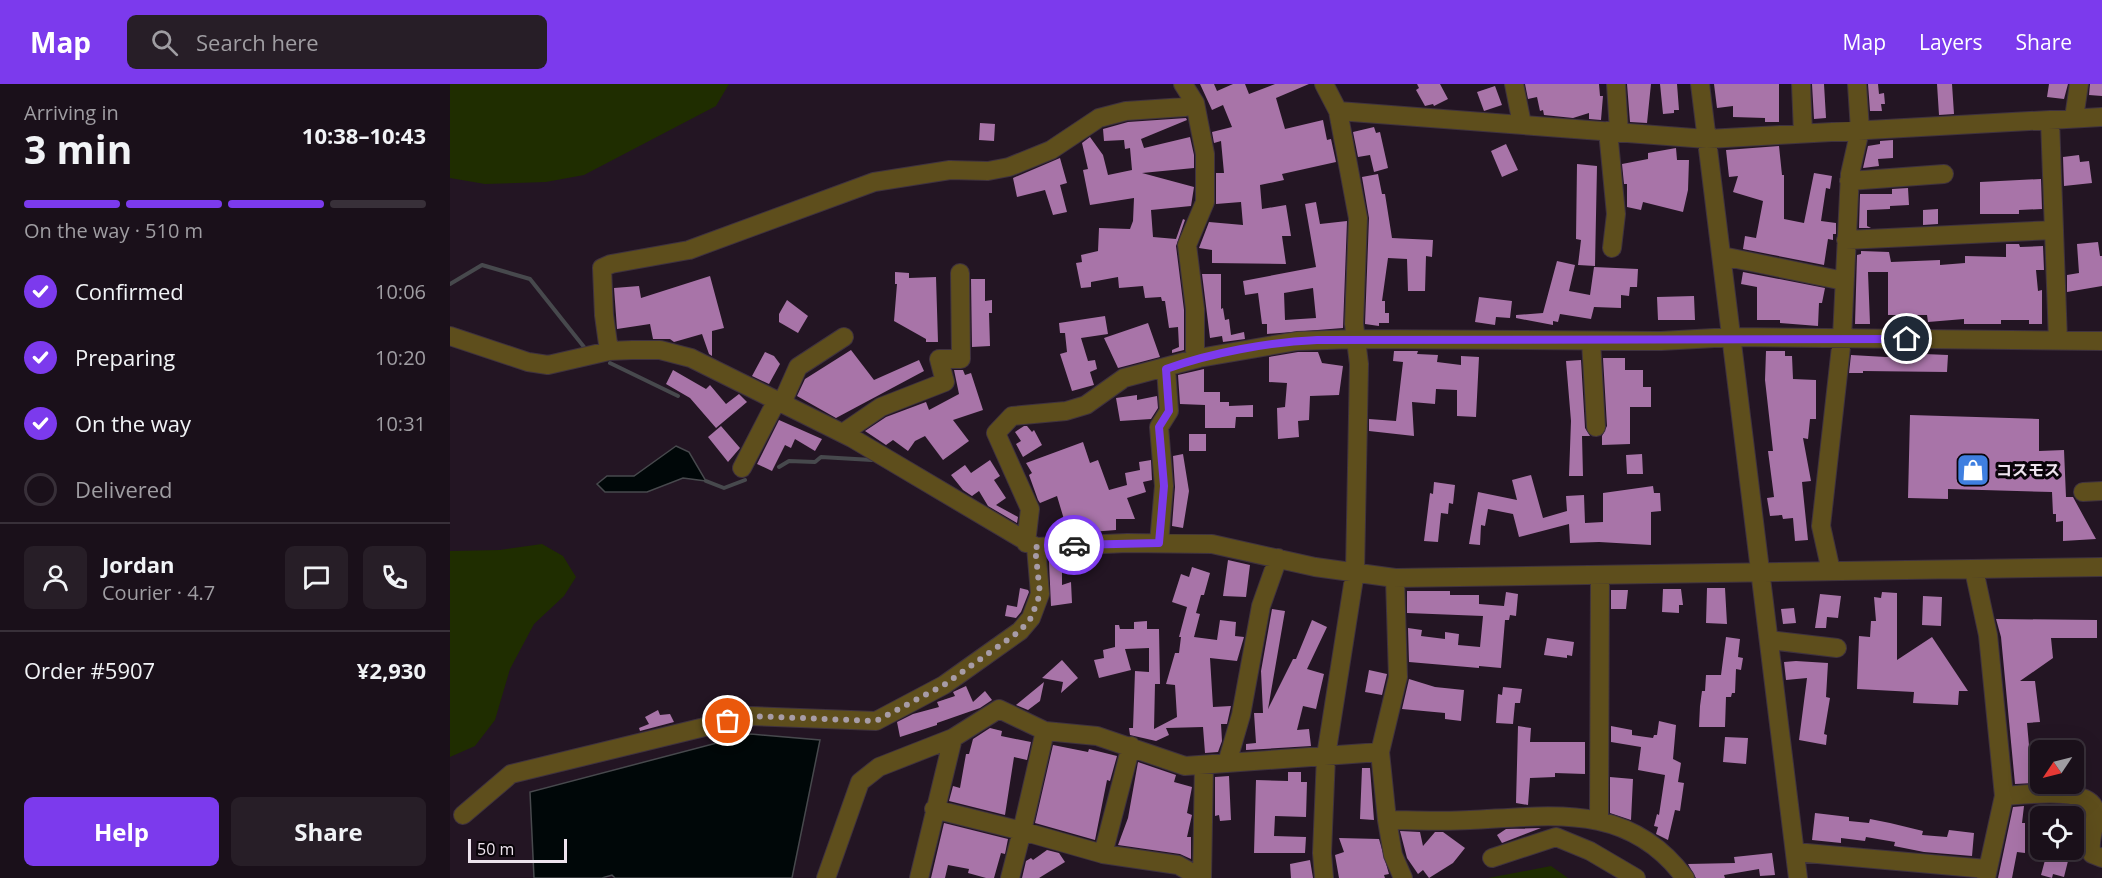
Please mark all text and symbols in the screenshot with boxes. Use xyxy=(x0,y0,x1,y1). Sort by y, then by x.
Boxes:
search box xyxy=(127,15,547,69)
text: Map xyxy=(30,23,91,61)
icon: search xyxy=(148,26,181,59)
text: Search here xyxy=(196,27,319,57)
text: Map xyxy=(1843,28,1886,56)
text: Layers xyxy=(1919,28,1983,56)
text: Share xyxy=(2016,28,2072,56)
text: Arriving in xyxy=(24,99,119,126)
text: 10:38–10:43 xyxy=(302,120,426,150)
text: 3 min xyxy=(24,122,132,175)
text: On the way · 510 m xyxy=(24,217,203,244)
icon: check xyxy=(24,275,57,308)
text: Confirmed xyxy=(75,276,184,306)
text: 10:06 xyxy=(375,278,426,305)
pin xyxy=(1881,313,1932,364)
icon: home xyxy=(1890,322,1923,355)
icon: check xyxy=(24,341,57,374)
text: Preparing xyxy=(75,342,175,372)
text: 10:20 xyxy=(375,344,426,371)
icon: check xyxy=(24,407,57,440)
text: On the way xyxy=(75,408,191,438)
text: 10:31 xyxy=(375,410,426,437)
shop icon: コスモス xyxy=(1955,452,1991,488)
place label: コスモス xyxy=(1996,459,2060,481)
text: Delivered xyxy=(75,474,173,504)
courier xyxy=(1044,515,1104,575)
icon: car xyxy=(1058,529,1091,562)
button: person xyxy=(24,546,87,609)
button: chat xyxy=(285,546,348,609)
button: phone xyxy=(363,546,426,609)
text: Jordan xyxy=(102,549,175,579)
text: Courier · 4.7 xyxy=(102,579,215,606)
text: Order #5907 xyxy=(24,655,155,685)
text: ¥2,930 xyxy=(357,655,426,685)
pin xyxy=(702,695,753,746)
icon: bag xyxy=(711,704,744,737)
north arrow xyxy=(2030,740,2084,794)
map controls xyxy=(2030,740,2084,860)
button: Help xyxy=(24,797,219,866)
button: Share xyxy=(231,797,426,866)
button: locate xyxy=(2030,806,2084,860)
scale bar xyxy=(468,836,567,864)
text: 50 m xyxy=(477,838,514,860)

